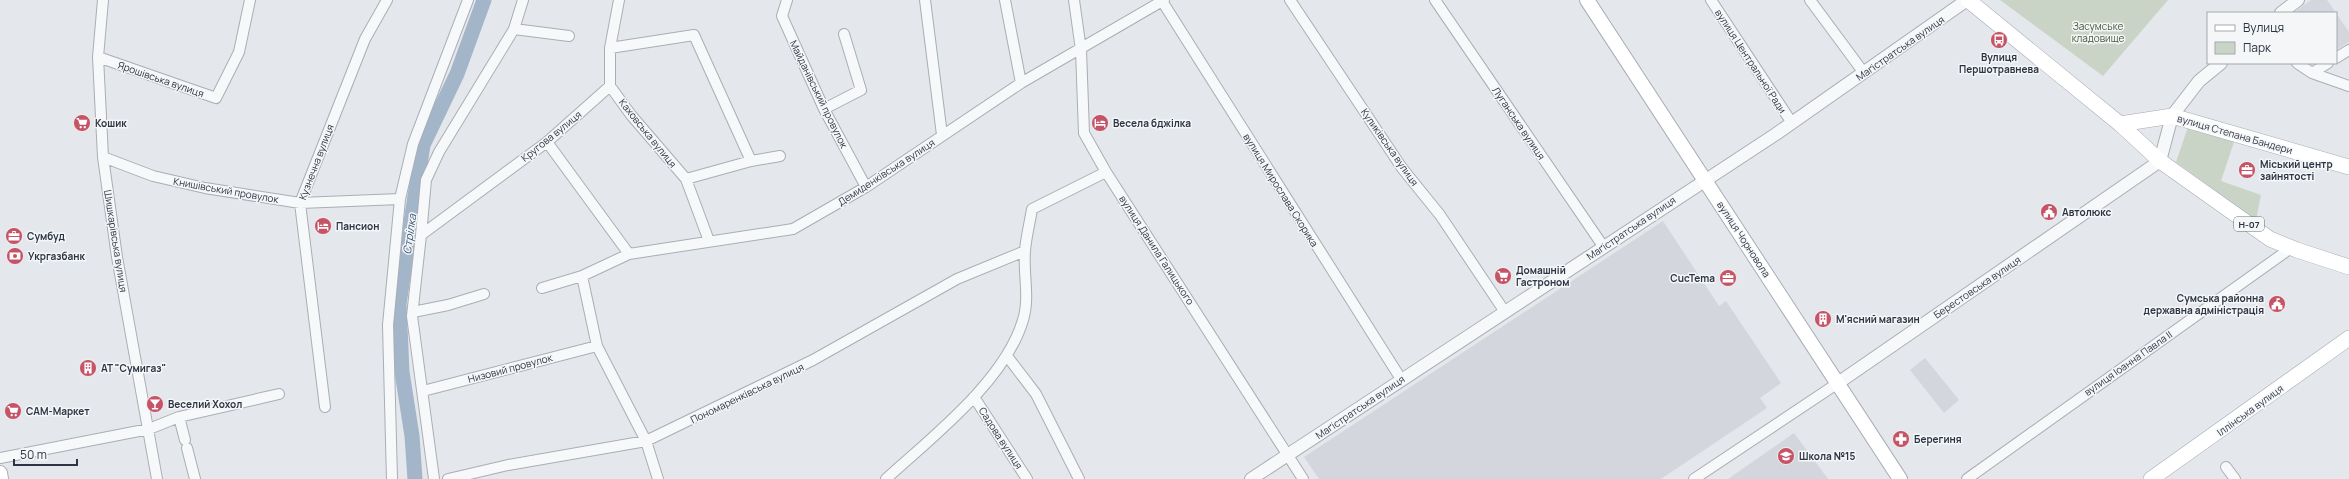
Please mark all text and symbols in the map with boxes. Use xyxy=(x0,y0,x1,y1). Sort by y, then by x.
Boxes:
street label: вулиця Центральної Ради xyxy=(1712,6,1790,116)
street label: Маґістратська вулиця xyxy=(1853,12,1947,84)
legend xyxy=(2207,12,2337,64)
park label: Засумське кладовище xyxy=(2072,19,2124,45)
text: Вулиця xyxy=(2243,19,2284,36)
bus stop icon: Вулиця Першотравнева xyxy=(1989,30,2009,50)
street label: Майданівський провулок xyxy=(787,38,852,151)
text: Парк xyxy=(2243,39,2272,56)
place label: Вулиця Першотравнева xyxy=(1959,50,2039,76)
street label: Ярошівська вулиця xyxy=(116,58,206,100)
street label: Луганська вулиця xyxy=(1489,84,1549,162)
street label: Каховська вулиця xyxy=(616,96,680,170)
street label: Куликівська вулиця xyxy=(1358,105,1422,189)
street label: Кругова вулиця xyxy=(518,107,584,165)
street label: вулиця Степана Бандери xyxy=(2176,111,2294,157)
supermarket icon: Кошик xyxy=(72,113,92,133)
hotel icon: Весела бджілка xyxy=(1090,113,1110,133)
place label: Кошик xyxy=(95,116,127,130)
place label: Весела бджілка xyxy=(1113,116,1191,130)
street label: Кузнечна вулиця xyxy=(295,122,337,202)
street label: вулиця Мирослава Скорика xyxy=(1240,131,1322,249)
street label: Демиденківська вулиця xyxy=(835,135,937,209)
place label: Міський центр зайнятості xyxy=(2260,157,2333,183)
office icon: Міський центр зайнятості xyxy=(2237,160,2257,180)
street label: Книшівський провулок xyxy=(172,174,281,206)
street label: Шишкарівська вулиця xyxy=(101,189,131,293)
street label: вулиця Данила Галицького xyxy=(1116,193,1198,307)
street label: Маґістратська вулиця xyxy=(1584,193,1678,263)
street label: вулиця Чорновола xyxy=(1714,198,1774,280)
public building icon: Автолюкс xyxy=(2039,202,2059,222)
place label: Автолюкс xyxy=(2062,205,2112,219)
water label: Стрілка xyxy=(399,212,419,255)
hotel icon: Пансион xyxy=(313,216,333,236)
road number: Н-07 xyxy=(2234,217,2264,231)
place label: Пансион xyxy=(336,219,379,233)
office icon: Сумбуд xyxy=(4,226,24,246)
place label: Сумбуд xyxy=(27,229,65,243)
bank icon: Укргазбанк xyxy=(5,246,25,266)
place label: Укргазбанк xyxy=(28,249,86,263)
street label: Берестовська вулиця xyxy=(1931,253,2023,321)
place label: Домашній Гастроном xyxy=(1516,263,1570,289)
supermarket icon: Домашній Гастроном xyxy=(1493,266,1513,286)
office icon: CucTema xyxy=(1718,268,1738,288)
place label: CucTema xyxy=(1670,271,1715,285)
place label: Сумська районна державна адміністрація xyxy=(2144,291,2264,317)
public building icon: Сумська районна державна адміністрація xyxy=(2267,294,2287,314)
building icon: М'ясний магазин xyxy=(1813,309,1833,329)
place label: М'ясний магазин xyxy=(1836,312,1920,326)
street label: вулиця Іоанна Павла II xyxy=(2081,327,2175,399)
street label: Низовий провулок xyxy=(466,350,555,386)
building icon: АТ "Сумигаз" xyxy=(78,358,98,378)
street label: Пономаренківська вулиця xyxy=(688,359,806,427)
place label: АТ "Сумигаз" xyxy=(101,361,166,375)
street label: Маґістратська вулиця xyxy=(1313,372,1407,442)
street label: Іллінська вулиця xyxy=(2214,381,2286,439)
bar icon: Веселий Хохол xyxy=(145,394,165,414)
place label: Веселий Хохол xyxy=(168,397,242,411)
supermarket icon: САМ-Маркет xyxy=(3,401,23,421)
place label: САМ-Маркет xyxy=(26,404,90,418)
street label: Садова вулиця xyxy=(976,404,1026,472)
pharmacy icon: Берегиня xyxy=(1891,429,1911,449)
place label: Берегиня xyxy=(1914,432,1962,446)
scale bar xyxy=(14,441,77,467)
text: 50 m xyxy=(20,446,47,463)
school or university icon: Школа №15 xyxy=(1776,446,1796,466)
place label: Школа №15 xyxy=(1799,449,1855,463)

